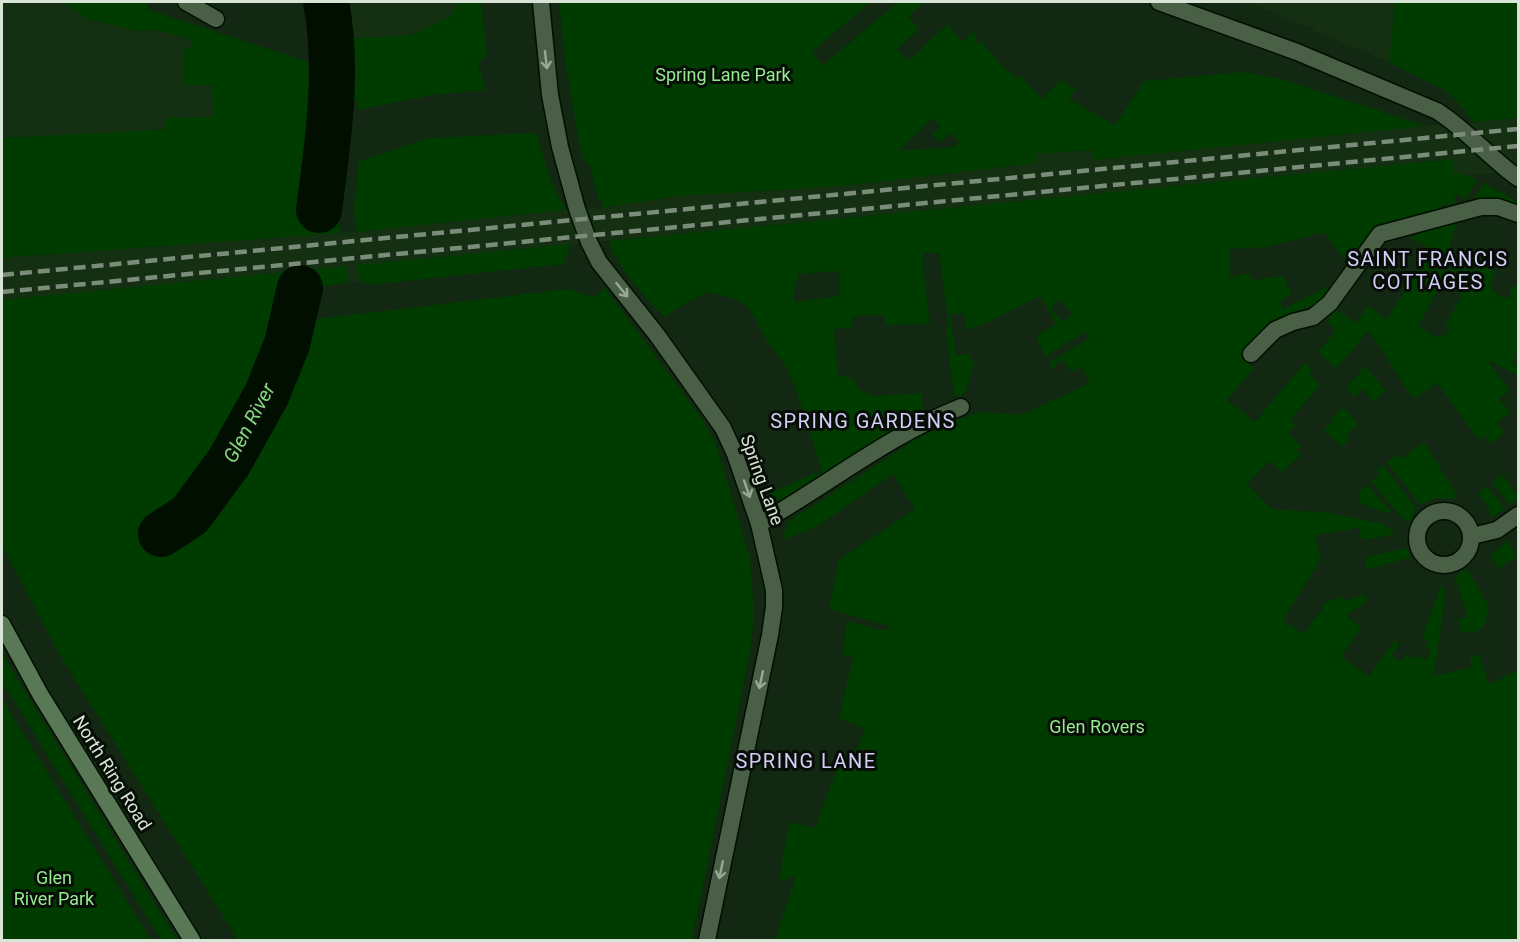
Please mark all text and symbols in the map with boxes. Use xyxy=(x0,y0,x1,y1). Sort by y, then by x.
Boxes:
one-way arrow xyxy=(541,49,552,69)
park label: Spring Lane Park xyxy=(655,64,792,85)
district label: SAINT FRANCIS COTTAGES xyxy=(1347,247,1509,294)
one-way arrow xyxy=(615,282,628,298)
water label: Glen River xyxy=(218,378,281,467)
district label: SPRING GARDENS xyxy=(770,409,956,433)
street label: Spring Lane xyxy=(736,432,789,528)
one-way arrow xyxy=(743,479,754,498)
one-way arrow xyxy=(755,669,766,689)
street label: North Ring Road xyxy=(69,712,156,834)
park label: Glen Rovers xyxy=(1049,716,1145,737)
district label: SPRING LANE xyxy=(735,749,877,773)
one-way arrow xyxy=(715,860,726,880)
park label: Glen River Park xyxy=(14,867,95,909)

